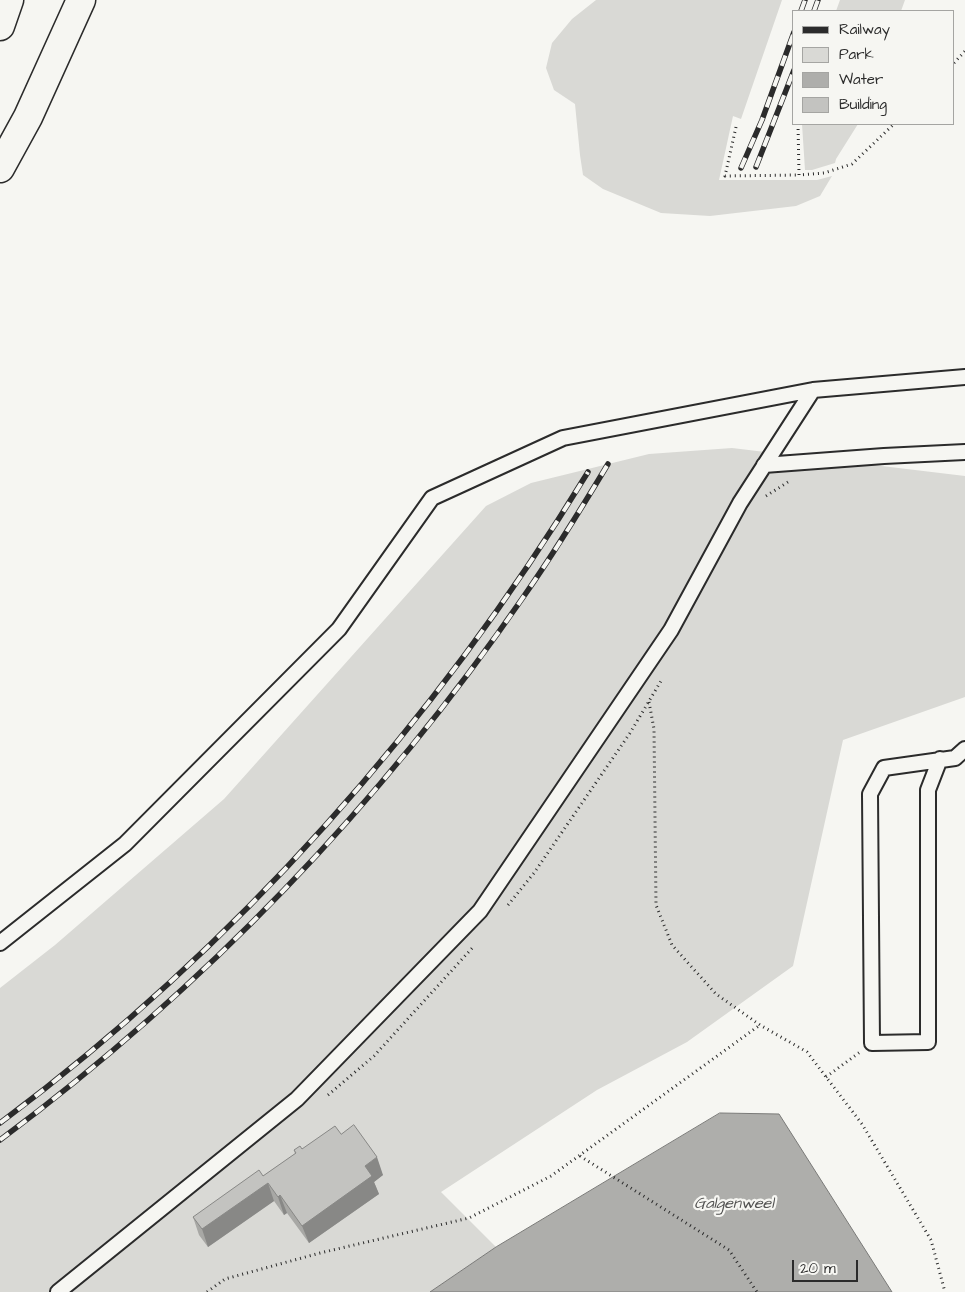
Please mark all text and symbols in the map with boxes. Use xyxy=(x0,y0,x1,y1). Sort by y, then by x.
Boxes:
legend xyxy=(792,10,955,125)
text: Railway xyxy=(839,19,890,40)
text: Park xyxy=(839,44,874,65)
text: Water xyxy=(839,69,883,90)
text: Building xyxy=(839,94,887,115)
water label: Galgenweel xyxy=(694,1195,774,1215)
scale bar xyxy=(795,1250,861,1282)
text: 20 m xyxy=(800,1258,836,1279)

